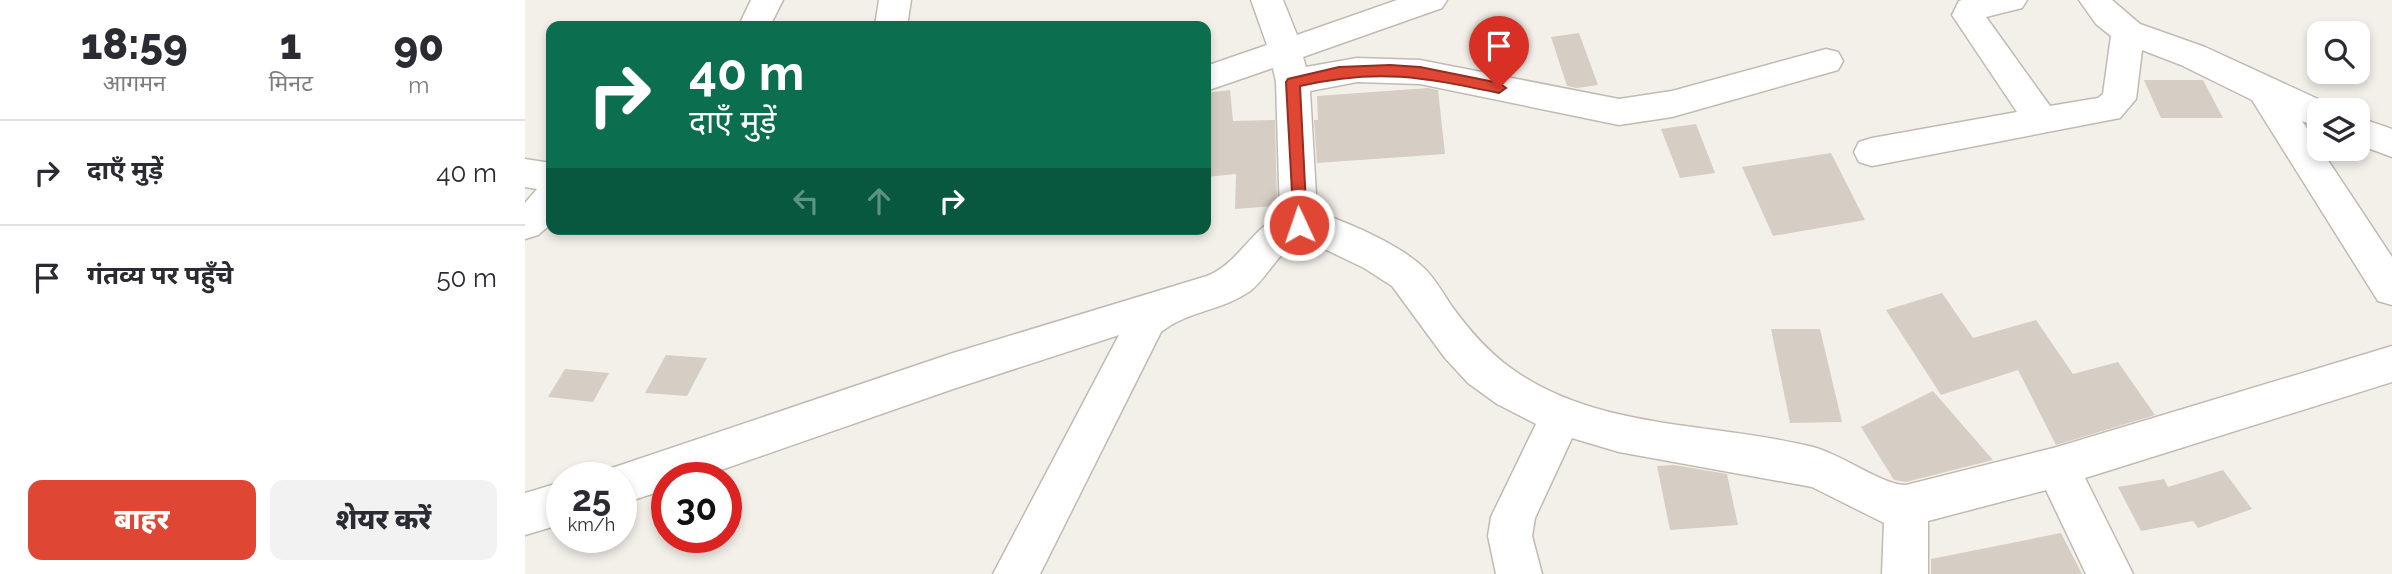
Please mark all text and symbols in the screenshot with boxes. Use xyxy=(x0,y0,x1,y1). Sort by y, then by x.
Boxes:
pin xyxy=(1469,16,1529,88)
text: 18:59 xyxy=(81,20,188,69)
text: 1 xyxy=(280,20,302,69)
map controls xyxy=(2307,21,2370,161)
button: search xyxy=(2307,21,2370,84)
text: 90 xyxy=(394,22,444,71)
icon: arrive xyxy=(1480,27,1518,65)
text: 40 m xyxy=(689,44,804,101)
icon: right xyxy=(574,49,665,140)
text: आगमन xyxy=(103,69,166,96)
text: मिनट xyxy=(269,69,313,96)
text: m xyxy=(408,71,429,98)
button: layers xyxy=(2307,98,2370,161)
text: दाएँ मुड़ें xyxy=(689,103,776,140)
icon: right xyxy=(28,154,66,192)
text: दाएँ मुड़ें xyxy=(87,155,163,185)
text: 40 m xyxy=(436,158,497,188)
icon: left xyxy=(787,182,825,220)
icon: ahead xyxy=(860,182,898,220)
icon: right xyxy=(933,182,971,220)
position arrow xyxy=(1262,188,1336,262)
icon: arrive xyxy=(28,259,66,297)
text: गंतव्य पर पहुँचे xyxy=(87,260,233,290)
text: 50 m xyxy=(436,263,497,293)
speed limit sign: 30 xyxy=(651,462,742,553)
text: 25 xyxy=(572,478,611,519)
button: बाहर xyxy=(28,480,256,560)
button: शेयर करें xyxy=(270,480,497,560)
text: km/h xyxy=(568,514,615,535)

